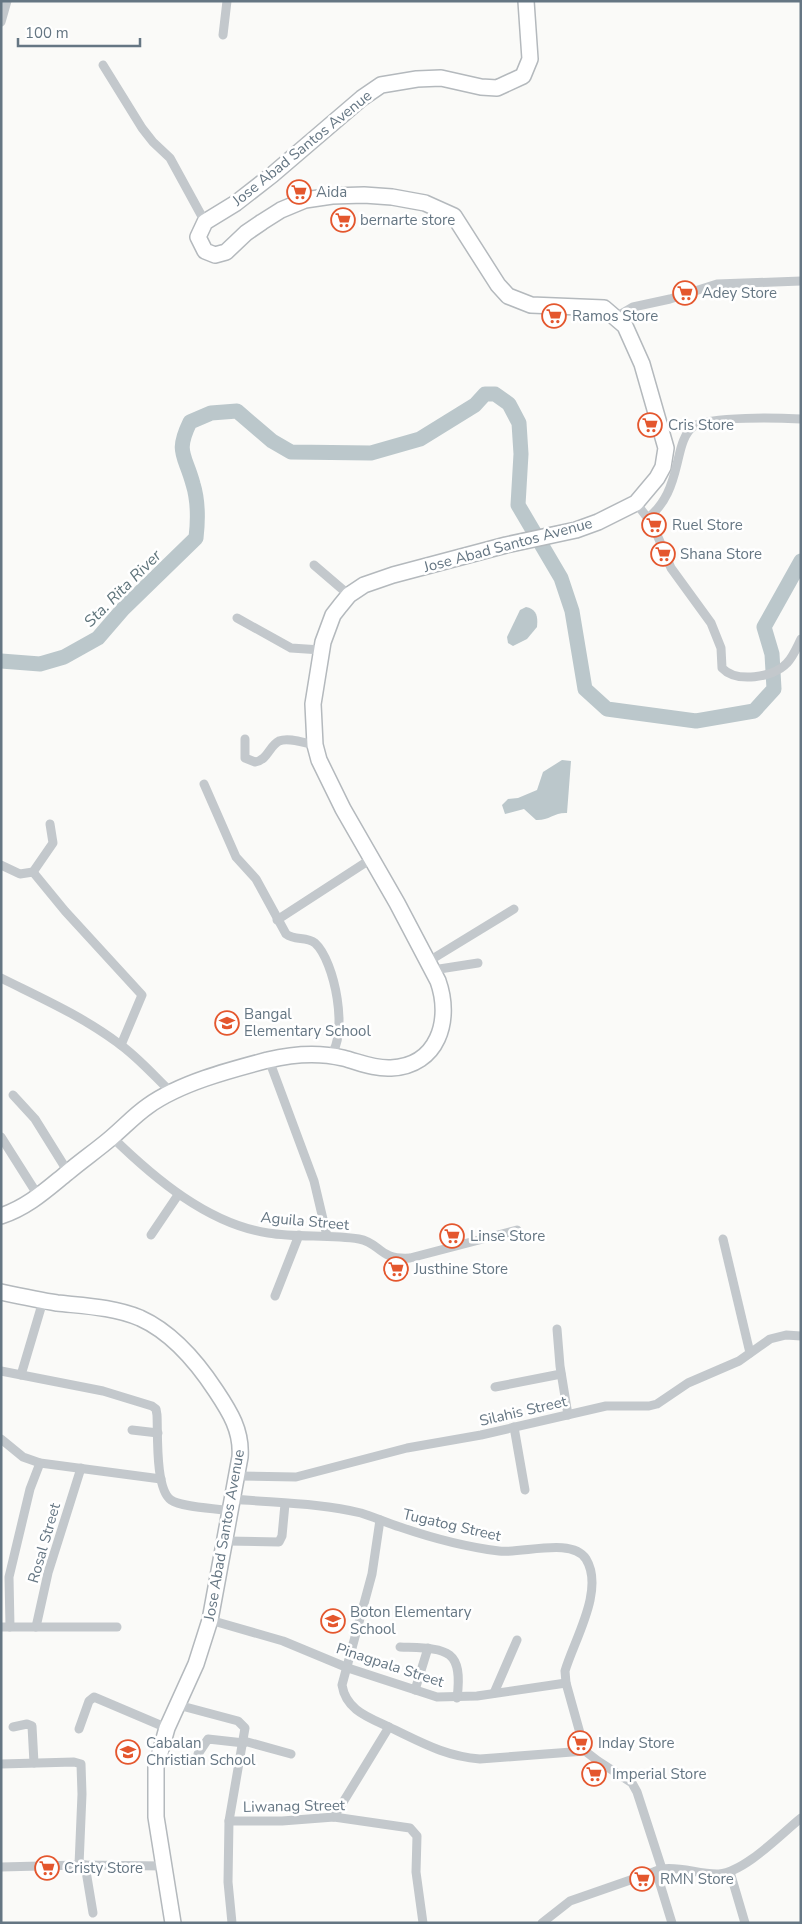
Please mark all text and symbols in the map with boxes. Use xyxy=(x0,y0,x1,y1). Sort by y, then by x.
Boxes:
scale bar xyxy=(18,15,140,47)
text: 100 m xyxy=(25,23,69,43)
street label: Jose Abad Santos Avenue xyxy=(227,86,376,211)
supermarket icon: Aida xyxy=(286,179,312,205)
place label: Aida xyxy=(316,182,347,202)
supermarket icon: bernarte store xyxy=(330,207,356,233)
place label: bernarte store xyxy=(360,210,455,230)
supermarket icon: Adey Store xyxy=(672,280,698,306)
place label: Adey Store xyxy=(702,283,777,303)
supermarket icon: Ramos Store xyxy=(541,303,567,329)
place label: Ramos Store xyxy=(572,306,658,326)
supermarket icon: Cris Store xyxy=(637,412,663,438)
place label: Cris Store xyxy=(668,415,734,435)
supermarket icon: Ruel Store xyxy=(641,512,667,538)
street label: Jose Abad Santos Avenue xyxy=(421,513,595,577)
place label: Ruel Store xyxy=(672,515,743,535)
supermarket icon: Shana Store xyxy=(650,541,676,567)
water label: Sta. Rita River xyxy=(79,544,167,632)
place label: Shana Store xyxy=(680,544,762,564)
place label: Bangal Elementary School xyxy=(244,1004,371,1041)
school or university icon: Bangal Elementary School xyxy=(214,1010,240,1036)
street label: Aguila Street xyxy=(260,1207,351,1235)
supermarket icon: Linse Store xyxy=(439,1223,465,1249)
place label: Linse Store xyxy=(470,1226,545,1246)
supermarket icon: Justhine Store xyxy=(383,1256,409,1282)
place label: Justhine Store xyxy=(413,1259,508,1279)
street label: Silahis Street xyxy=(477,1391,569,1431)
street label: Jose Abad Santos Avenue xyxy=(199,1448,249,1623)
street label: Rosal Street xyxy=(23,1500,65,1585)
street label: Tugatog Street xyxy=(401,1504,504,1546)
place label: Boton Elementary School xyxy=(350,1602,472,1639)
school or university icon: Boton Elementary School xyxy=(320,1608,346,1634)
street label: Pinagpala Street xyxy=(334,1638,447,1692)
supermarket icon: Inday Store xyxy=(567,1730,593,1756)
place label: Cabalan Christian School xyxy=(146,1733,256,1770)
place label: Inday Store xyxy=(598,1733,675,1753)
school or university icon: Cabalan Christian School xyxy=(115,1739,141,1765)
supermarket icon: Imperial Store xyxy=(581,1761,607,1787)
place label: Imperial Store xyxy=(612,1764,706,1784)
street label: Liwanag Street xyxy=(243,1795,346,1817)
supermarket icon: Cristy Store xyxy=(34,1855,60,1881)
place label: Cristy Store xyxy=(64,1858,143,1878)
supermarket icon: RMN Store xyxy=(629,1866,655,1892)
place label: RMN Store xyxy=(660,1869,734,1889)

